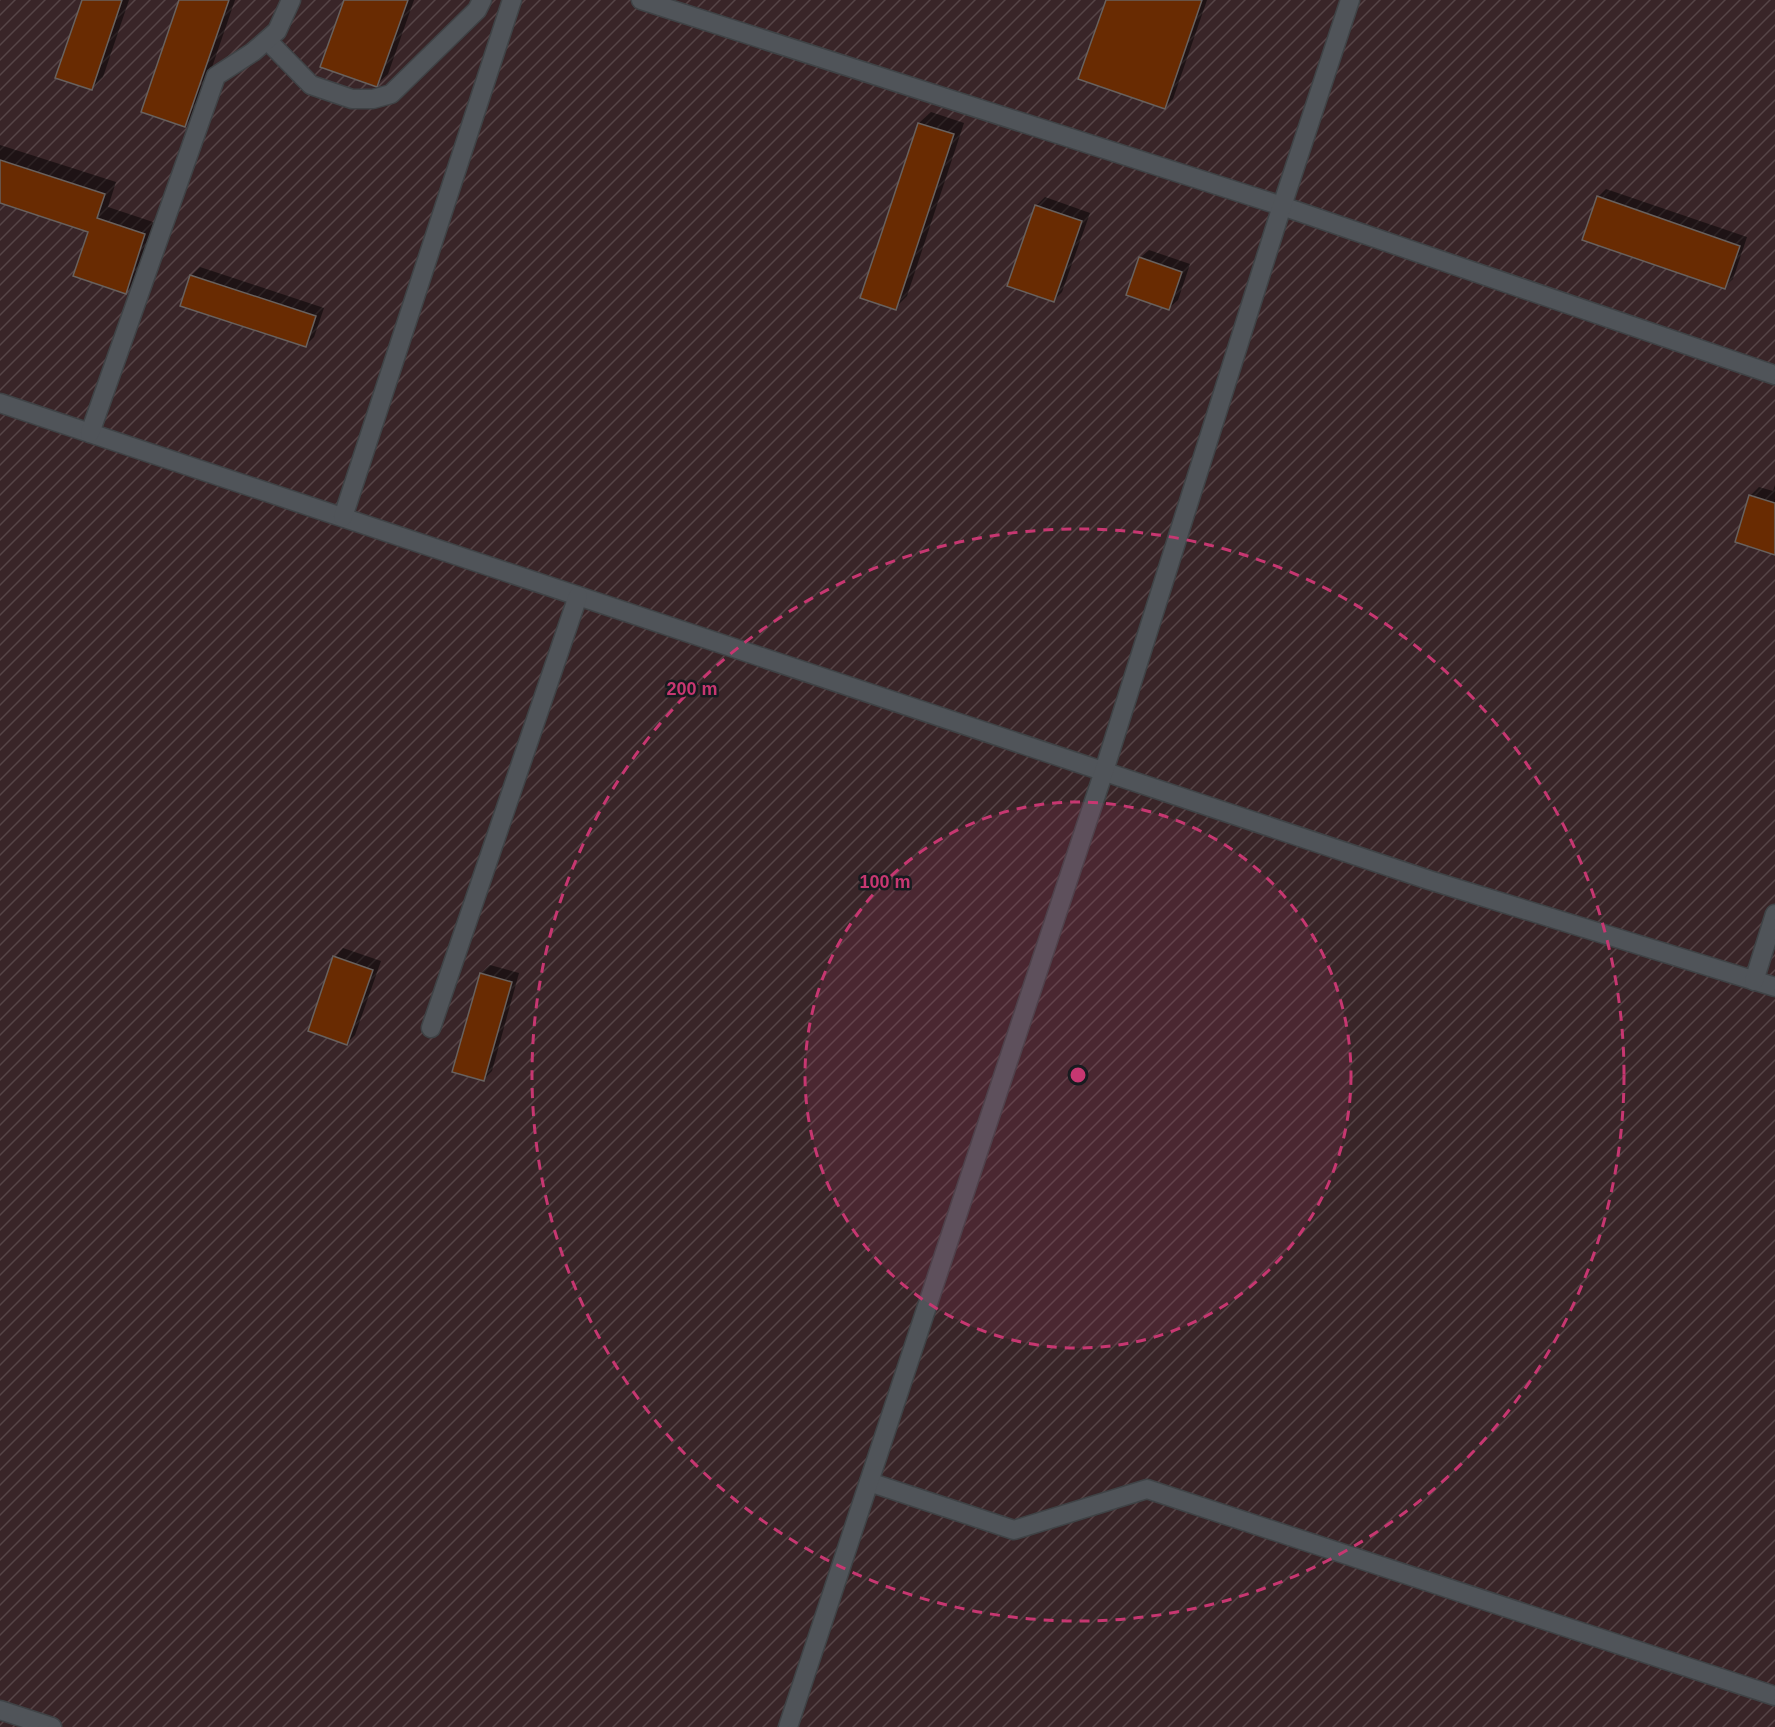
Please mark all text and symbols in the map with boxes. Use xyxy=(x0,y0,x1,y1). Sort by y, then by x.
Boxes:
text: 200 m xyxy=(666,679,718,699)
text: 100 m xyxy=(859,872,911,892)
centre of rings xyxy=(1068,1065,1088,1085)

